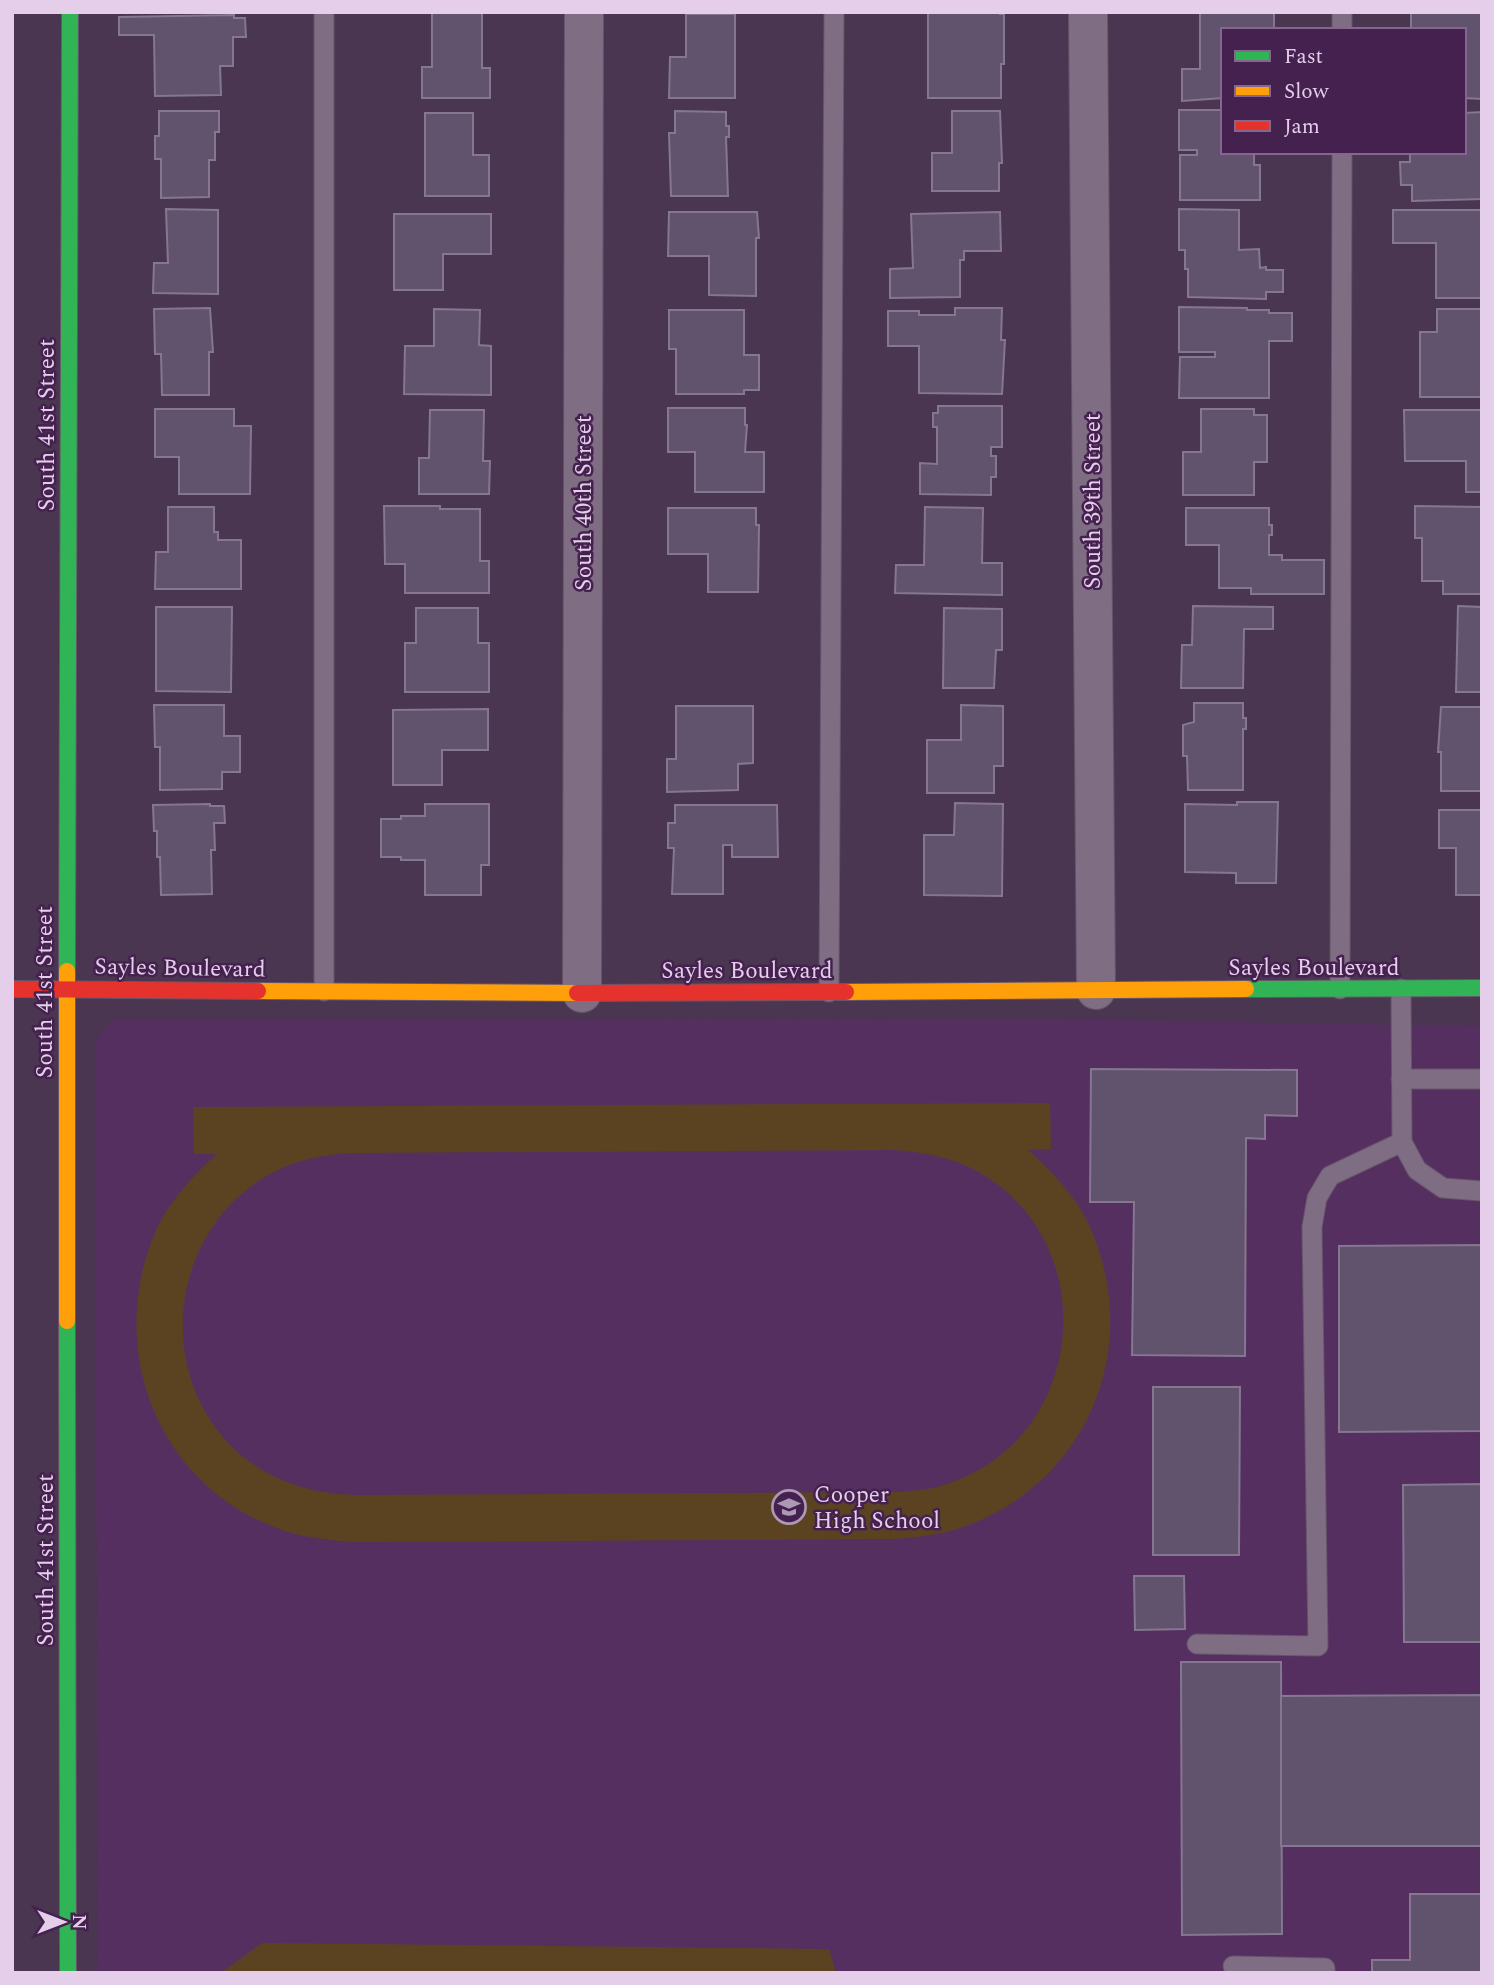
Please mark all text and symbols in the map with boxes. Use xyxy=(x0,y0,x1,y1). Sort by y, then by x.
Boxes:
legend xyxy=(1221,28,1466,154)
text: Fast xyxy=(1284,41,1323,73)
text: Slow xyxy=(1284,76,1330,108)
text: Jam xyxy=(1284,111,1320,143)
street label: South 41st Street xyxy=(30,339,65,511)
street label: South 39th Street xyxy=(1076,413,1111,589)
street label: South 40th Street xyxy=(567,415,602,591)
street label: South 41st Street xyxy=(28,906,63,1078)
street label: Sayles Boulevard xyxy=(94,950,266,987)
street label: Sayles Boulevard xyxy=(1228,951,1400,986)
street label: Sayles Boulevard xyxy=(661,954,833,989)
street label: South 41st Street xyxy=(29,1474,64,1646)
place label: Cooper High School xyxy=(814,1478,940,1539)
school or university icon: Cooper High School xyxy=(770,1488,808,1526)
north arrow xyxy=(28,1887,98,1957)
text: N xyxy=(64,1914,93,1930)

